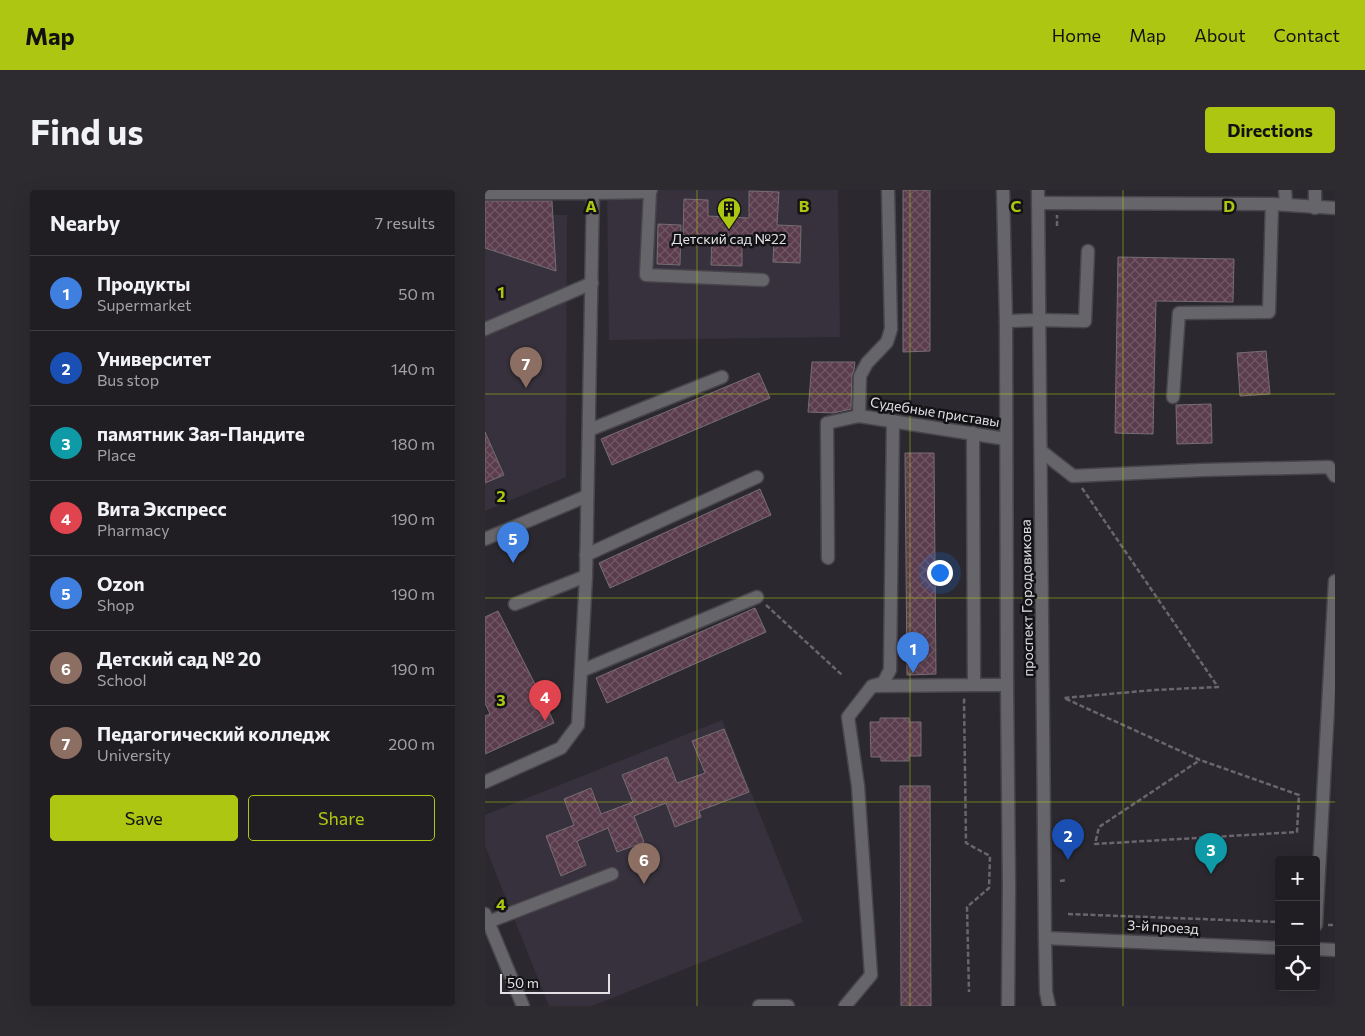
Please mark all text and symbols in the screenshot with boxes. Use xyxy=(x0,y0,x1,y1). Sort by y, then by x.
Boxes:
text: Map xyxy=(25,21,75,50)
text: Home xyxy=(1052,24,1101,46)
text: Map xyxy=(1129,24,1166,46)
text: About xyxy=(1194,24,1246,46)
text: Contact xyxy=(1274,24,1340,46)
button: Directions xyxy=(1205,107,1335,153)
text: Find us xyxy=(30,109,144,152)
text: A xyxy=(585,196,597,215)
building icon: Детский сад №22 xyxy=(716,196,742,230)
text: B xyxy=(799,196,810,215)
text: C xyxy=(1011,196,1022,215)
text: D xyxy=(1223,196,1235,215)
text: Nearby xyxy=(50,210,120,235)
text: 7 results xyxy=(375,213,435,232)
place label: Детский сад №22 xyxy=(672,230,787,247)
text: Продукты xyxy=(97,272,190,295)
text: 1 xyxy=(497,282,505,301)
text: 1 xyxy=(62,284,70,303)
text: 50 m xyxy=(398,284,435,303)
text: Supermarket xyxy=(97,295,192,314)
text: Университет xyxy=(97,347,211,370)
pin: 7 xyxy=(510,347,542,388)
text: 2 xyxy=(61,359,71,378)
text: 140 m xyxy=(391,359,435,378)
text: Bus stop xyxy=(97,370,159,389)
street label: Судебные приставы xyxy=(869,393,1001,430)
text: памятник Зая-Пандите xyxy=(97,422,305,445)
text: 3 xyxy=(61,434,71,453)
text: 180 m xyxy=(391,434,435,453)
text: Place xyxy=(97,445,136,464)
text: 2 xyxy=(496,486,506,505)
text: Вита Экспресс xyxy=(97,497,227,520)
text: 4 xyxy=(61,509,71,528)
text: 190 m xyxy=(391,509,435,528)
street label: проспект Городовикова xyxy=(1017,519,1036,677)
text: Pharmacy xyxy=(97,520,170,539)
pin: 5 xyxy=(497,522,529,563)
your location xyxy=(927,560,953,586)
text: Ozon xyxy=(97,572,145,595)
text: 5 xyxy=(61,584,71,603)
text: 190 m xyxy=(391,584,435,603)
text: Shop xyxy=(97,595,135,614)
pin: 1 xyxy=(897,632,929,673)
text: Детский сад № 20 xyxy=(97,647,261,670)
text: 6 xyxy=(61,659,71,678)
text: 190 m xyxy=(391,659,435,678)
text: School xyxy=(97,670,147,689)
pin: 4 xyxy=(529,680,561,721)
text: 3 xyxy=(496,690,506,709)
text: Педагогический колледж xyxy=(97,722,330,745)
text: 7 xyxy=(62,734,70,753)
text: 200 m xyxy=(388,734,435,753)
text: University xyxy=(97,745,171,764)
button: Save xyxy=(50,795,238,841)
button: Share xyxy=(248,795,435,841)
pin: 2 xyxy=(1052,819,1084,860)
pin: 3 xyxy=(1195,833,1227,874)
pin: 6 xyxy=(628,843,660,884)
map controls xyxy=(1275,856,1320,991)
button: + xyxy=(1275,856,1320,901)
text: 4 xyxy=(496,894,506,913)
button: − xyxy=(1275,901,1320,946)
street label: 3-й проезд xyxy=(1127,916,1199,937)
button: locate xyxy=(1275,946,1320,991)
scale bar xyxy=(500,971,610,994)
text: 50 m xyxy=(507,974,539,991)

